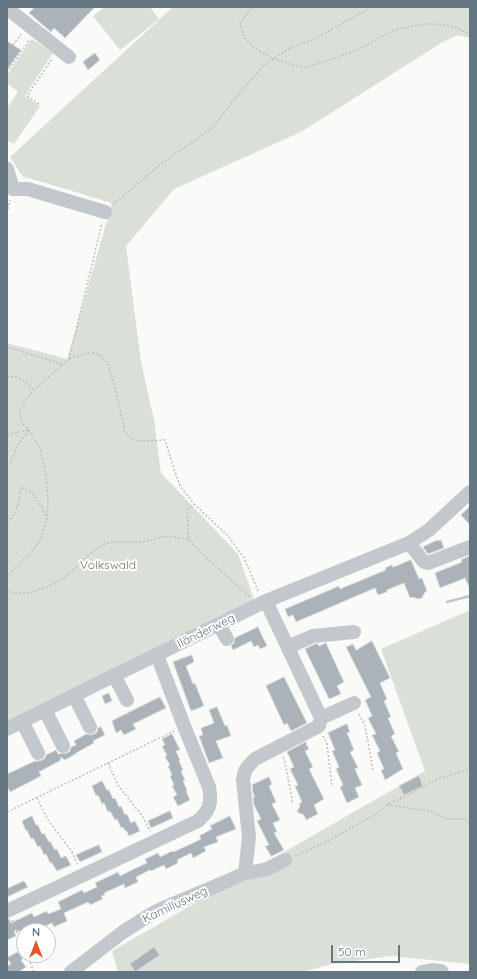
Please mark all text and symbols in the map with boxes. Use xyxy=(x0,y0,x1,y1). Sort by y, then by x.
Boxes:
park label: Volkswald xyxy=(80,558,136,572)
street label: Iländerweg xyxy=(175,611,237,651)
street label: Kamillusweg xyxy=(140,884,210,926)
north arrow xyxy=(16,923,56,963)
text: N xyxy=(32,925,40,939)
scale bar xyxy=(333,937,402,963)
text: 50 m xyxy=(338,944,366,959)

